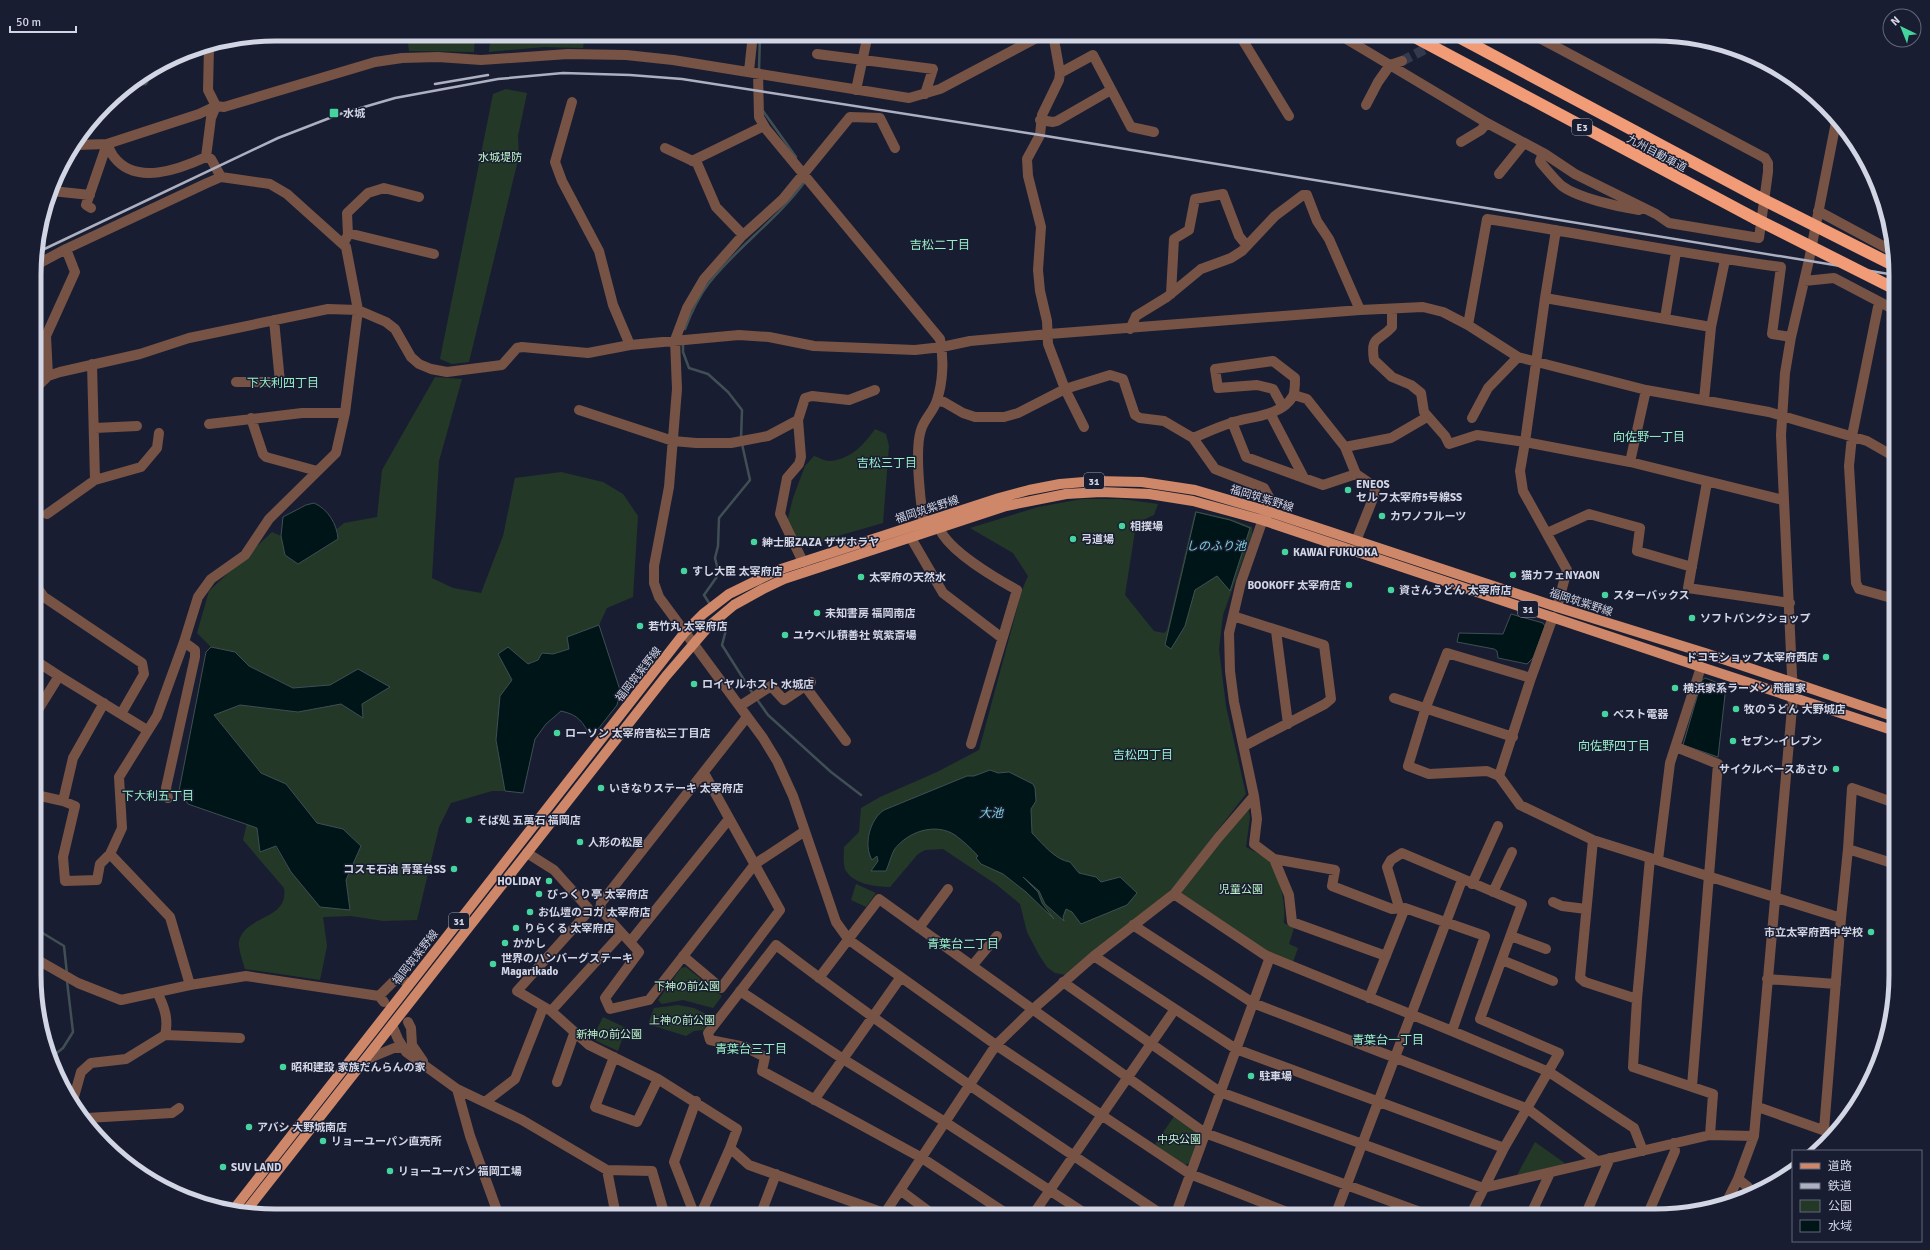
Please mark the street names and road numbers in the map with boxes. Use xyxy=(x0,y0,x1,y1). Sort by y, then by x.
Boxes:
road number: E3 xyxy=(1572,119,1592,135)
street label: 九州自動車道 xyxy=(1625,132,1689,175)
road number: 31 xyxy=(1084,473,1104,489)
street label: 福岡筑紫野線 xyxy=(1228,483,1295,514)
street label: 福岡筑紫野線 xyxy=(894,493,961,526)
street label: 福岡筑紫野線 xyxy=(1547,586,1614,619)
road number: 31 xyxy=(1518,601,1538,617)
street label: 福岡筑紫野線 xyxy=(613,644,664,704)
road number: 31 xyxy=(449,913,469,929)
street label: 福岡筑紫野線 xyxy=(390,927,441,987)

